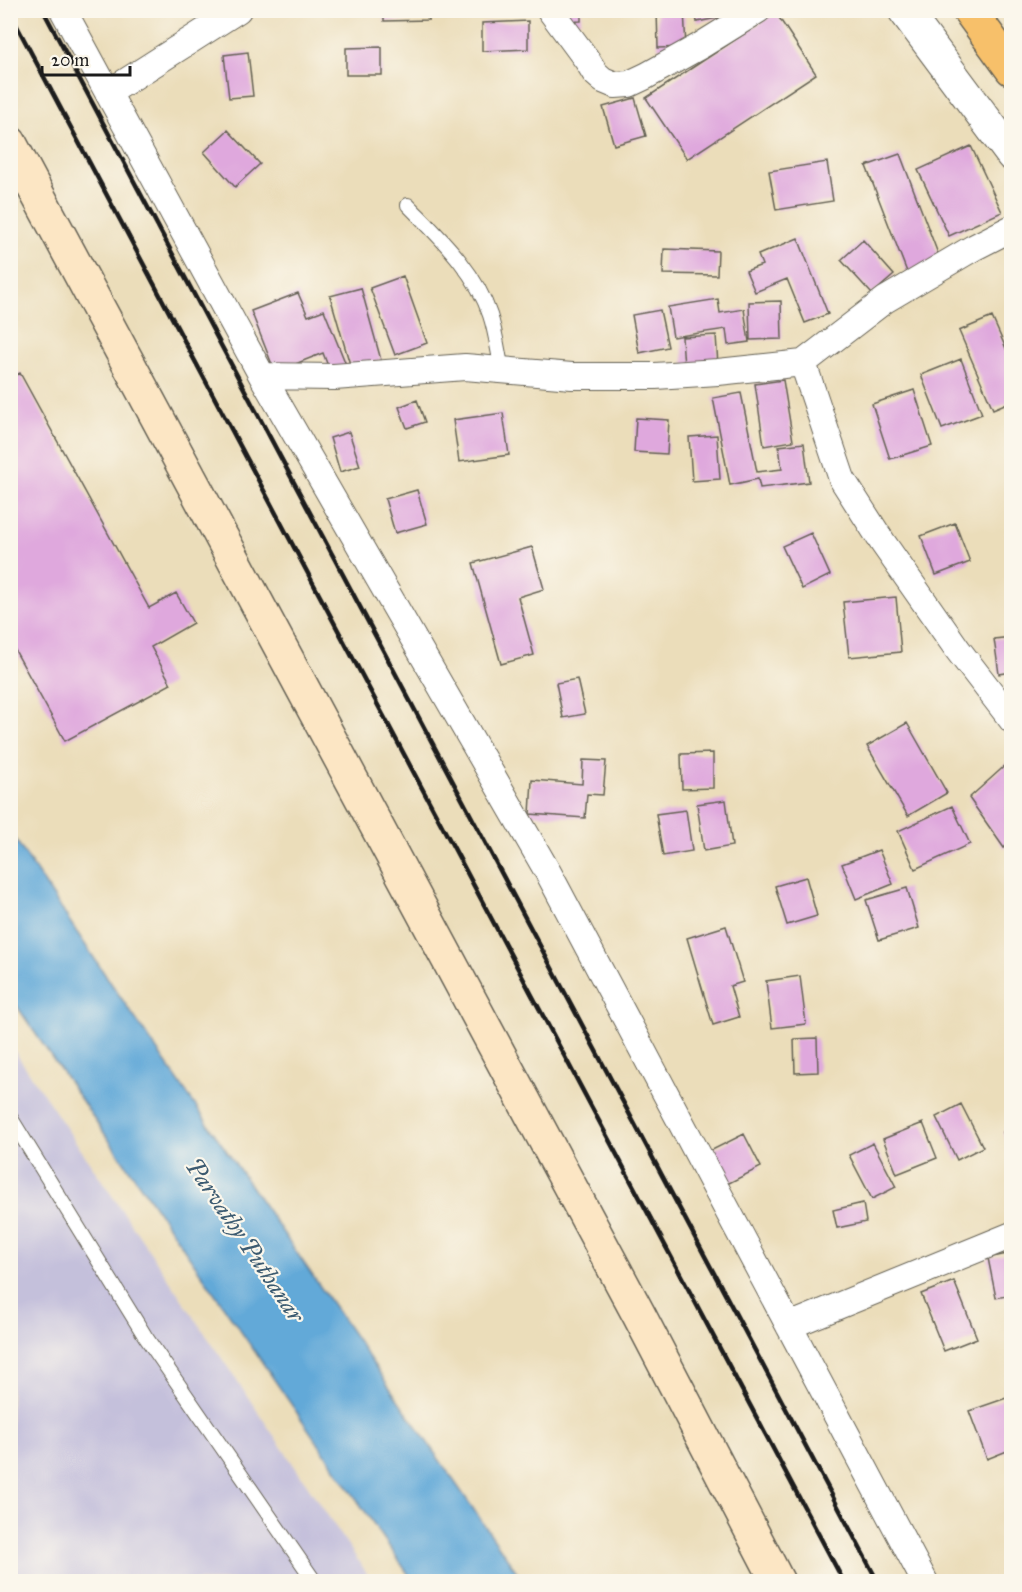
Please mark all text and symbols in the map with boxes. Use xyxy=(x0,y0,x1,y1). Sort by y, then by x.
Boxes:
scale bar xyxy=(42,39,130,77)
text: 20 m xyxy=(51,49,89,71)
water label: Parvathy Puthanar xyxy=(179,1152,312,1330)

